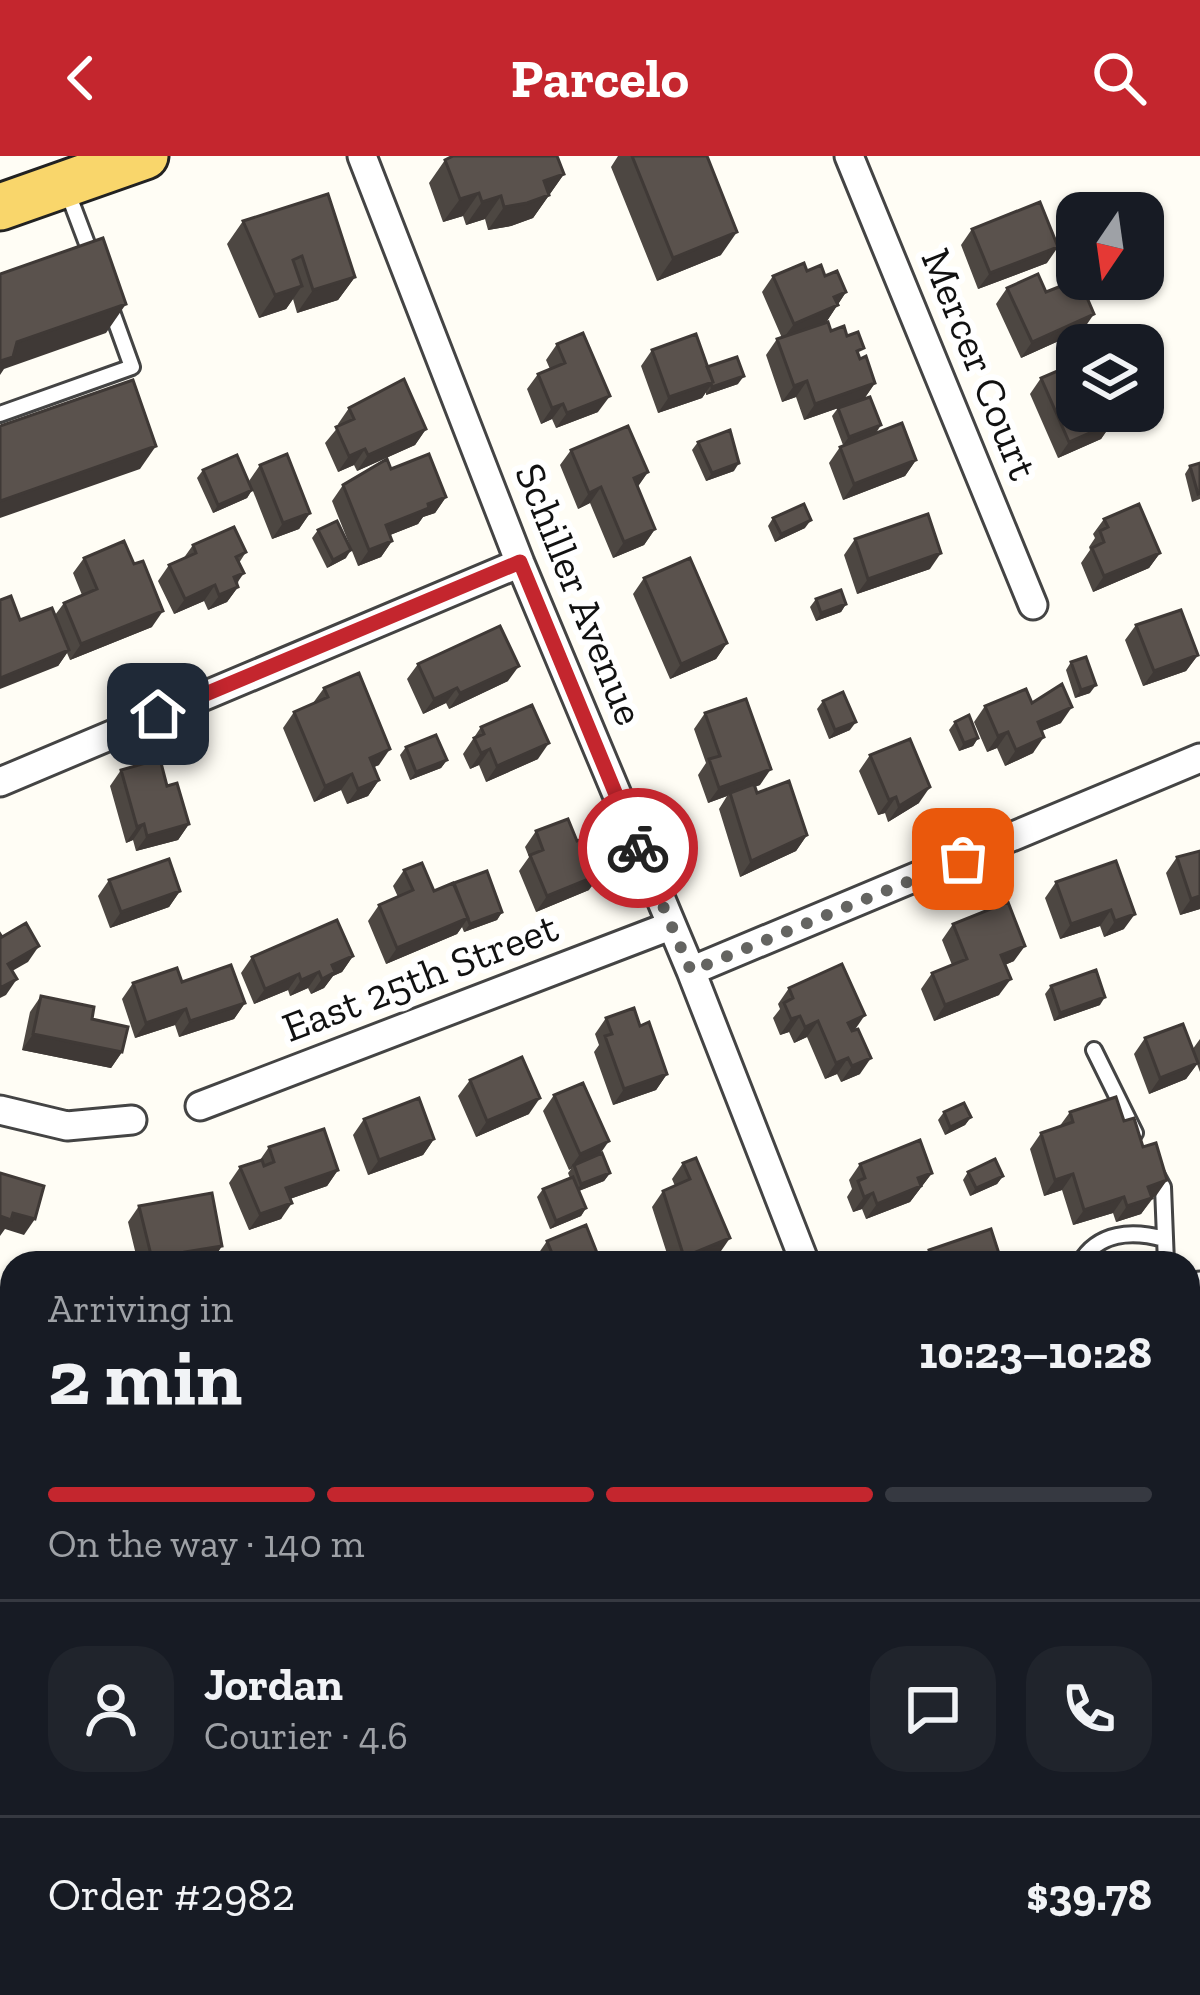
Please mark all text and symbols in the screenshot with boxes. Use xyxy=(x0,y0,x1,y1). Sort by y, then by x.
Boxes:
icon: back xyxy=(48,45,114,111)
icon: search xyxy=(1086,45,1152,111)
text: Parcelo xyxy=(511,46,689,111)
north arrow xyxy=(1056,192,1164,300)
map controls xyxy=(1056,192,1164,432)
street label: Mercer Court xyxy=(911,241,1050,487)
button: layers xyxy=(1056,324,1164,432)
street label: Schiller Avenue xyxy=(504,456,656,732)
pin xyxy=(107,663,209,765)
icon: home xyxy=(125,681,191,747)
courier xyxy=(578,788,698,908)
pin xyxy=(912,808,1014,910)
icon: bike xyxy=(605,815,671,881)
icon: bag xyxy=(930,826,996,892)
street label: East 25th Street xyxy=(275,901,565,1053)
text: Arriving in xyxy=(48,1285,233,1332)
text: 10:23–10:28 xyxy=(919,1326,1152,1380)
text: 2 min xyxy=(48,1330,242,1424)
text: On the way · 140 m xyxy=(48,1520,364,1567)
button: person xyxy=(48,1646,174,1772)
button: chat xyxy=(870,1646,996,1772)
button: phone xyxy=(1026,1646,1152,1772)
text: Jordan xyxy=(204,1658,343,1712)
text: Courier · 4.6 xyxy=(204,1712,408,1759)
text: Order #2982 xyxy=(48,1868,295,1922)
text: $39.78 xyxy=(1026,1868,1152,1922)

